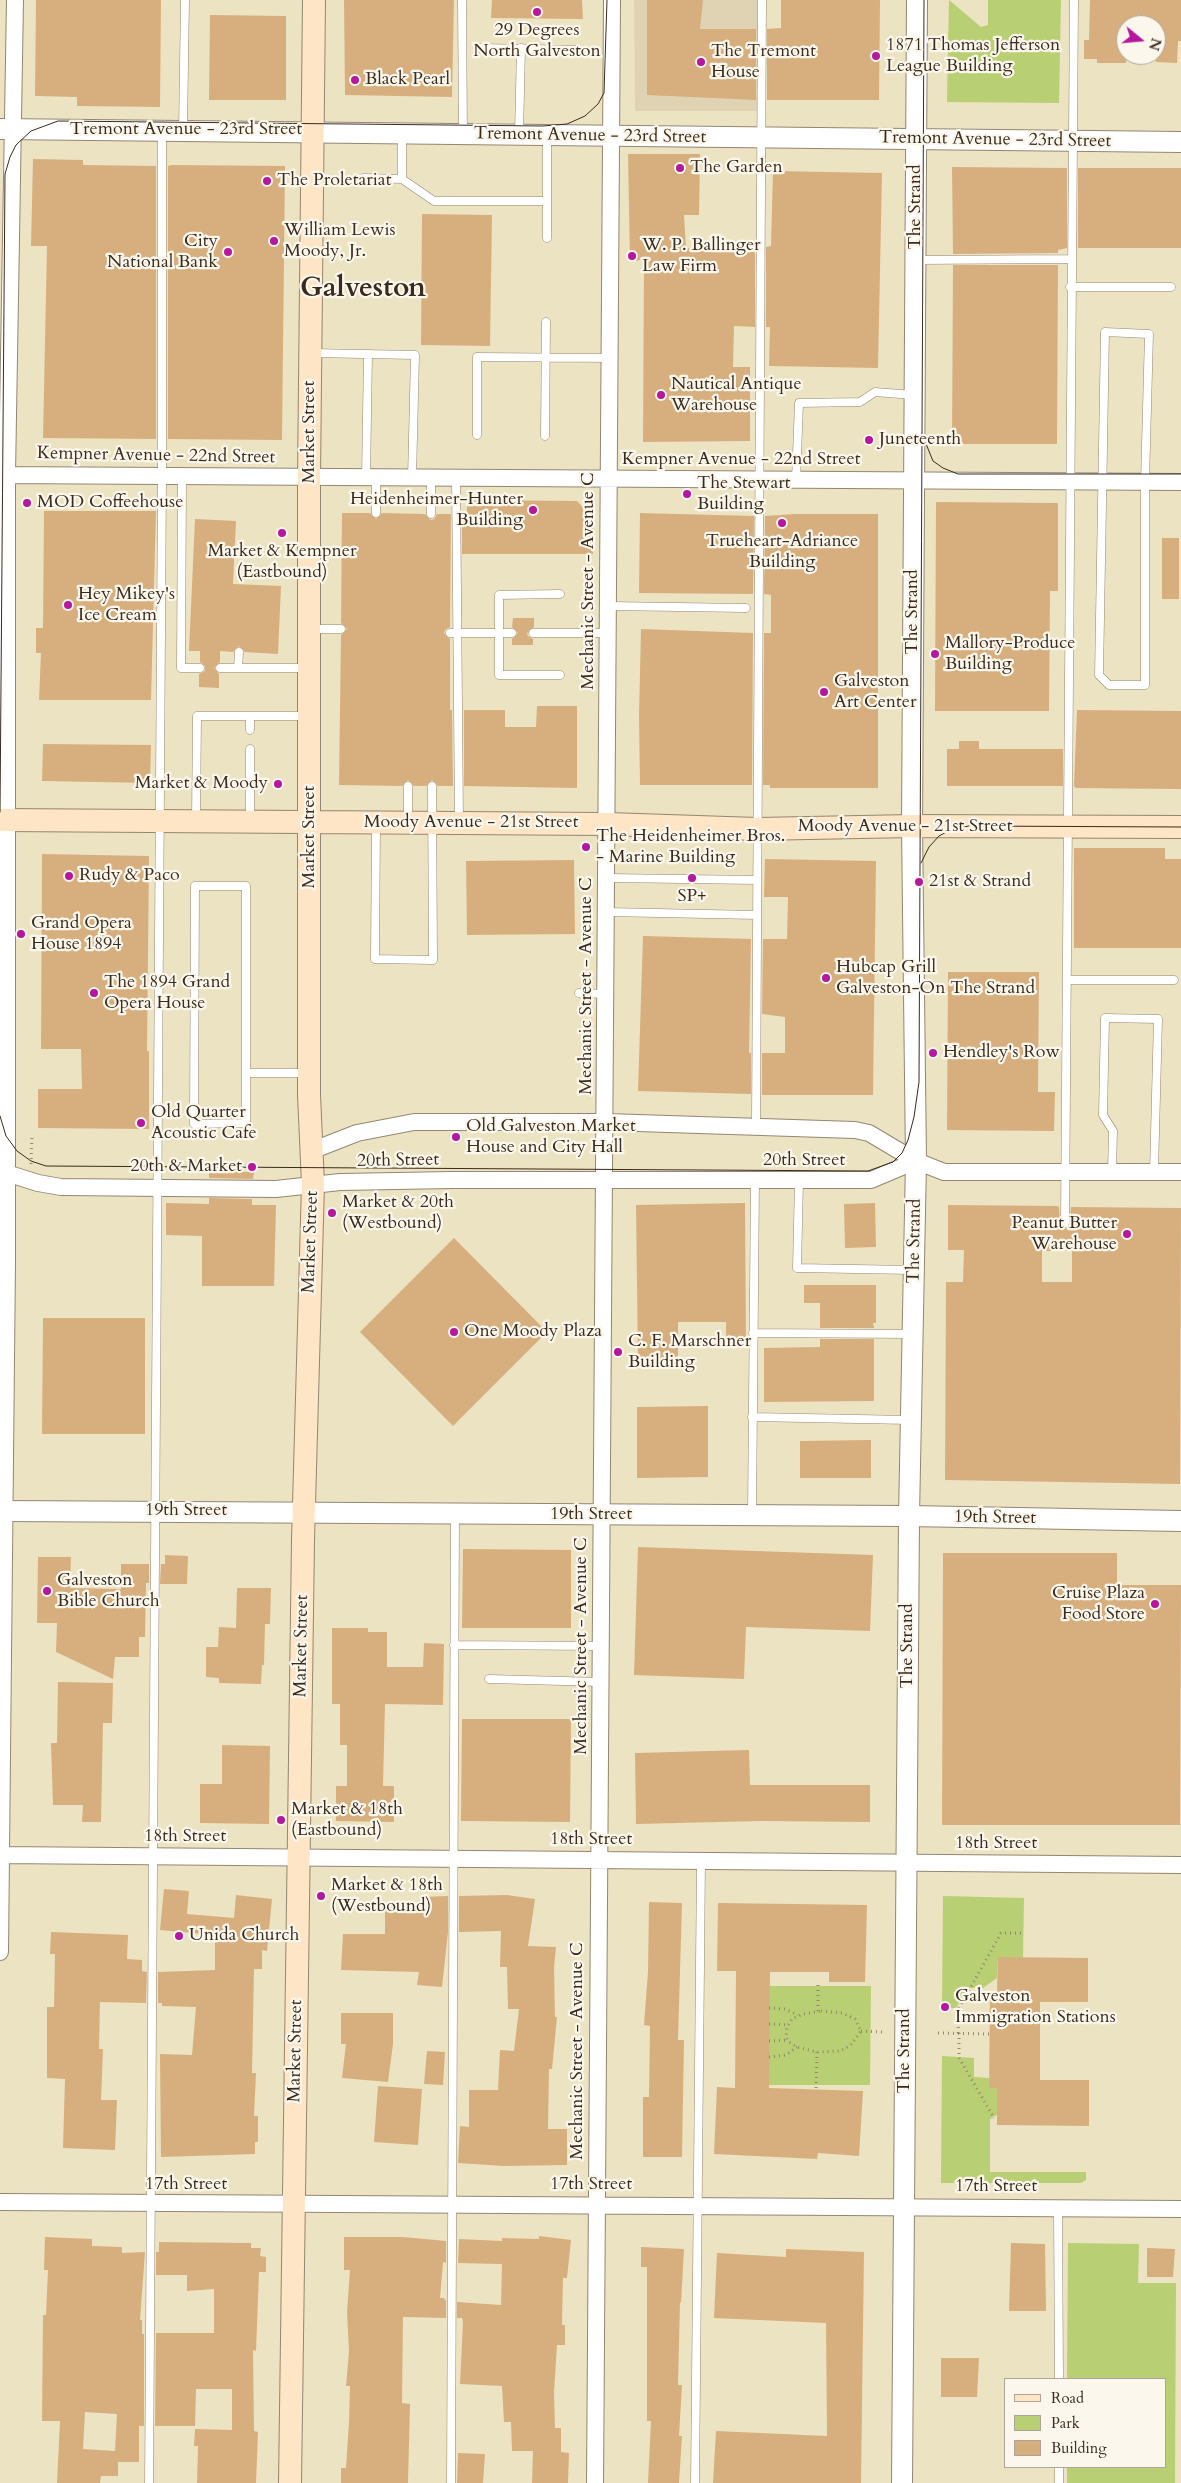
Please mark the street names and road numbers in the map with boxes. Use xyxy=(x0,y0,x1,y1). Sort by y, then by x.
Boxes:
street label: Tremont Avenue - 23rd Street xyxy=(70,119,302,141)
street label: Tremont Avenue - 23rd Street xyxy=(474,123,706,149)
street label: Tremont Avenue - 23rd Street xyxy=(879,127,1111,153)
street label: The Strand xyxy=(905,165,927,249)
street label: Market Street xyxy=(299,381,321,483)
street label: Kempner Avenue - 22nd Street xyxy=(37,443,275,469)
street label: Kempner Avenue - 22nd Street xyxy=(622,449,860,471)
street label: Mechanic Street - Avenue C xyxy=(578,472,600,690)
street label: The Strand xyxy=(902,570,924,654)
street label: Market Street xyxy=(299,786,321,888)
street label: Moody Avenue - 21st Street xyxy=(364,812,578,834)
street label: Moody Avenue - 21st Street xyxy=(798,816,1012,838)
street label: Mechanic Street - Avenue C xyxy=(576,877,598,1095)
street label: 20th Street xyxy=(357,1149,439,1173)
street label: 20th Street xyxy=(763,1150,845,1172)
street label: Market Street xyxy=(298,1190,324,1294)
street label: The Strand xyxy=(903,1198,927,1284)
street label: 19th Street xyxy=(145,1500,227,1522)
street label: 19th Street xyxy=(550,1504,632,1526)
street label: 19th Street xyxy=(954,1506,1036,1530)
street label: Mechanic Street - Avenue C xyxy=(571,1537,593,1755)
street label: Market Street xyxy=(290,1594,314,1698)
street label: The Strand xyxy=(897,1604,919,1688)
street label: 18th Street xyxy=(144,1826,226,1848)
street label: 18th Street xyxy=(550,1829,632,1851)
street label: 18th Street xyxy=(955,1833,1037,1855)
street label: Mechanic Street - Avenue C xyxy=(567,1942,589,2160)
street label: Market Street xyxy=(284,1999,308,2103)
street label: The Strand xyxy=(894,2009,916,2093)
street label: 17th Street xyxy=(145,2174,227,2196)
street label: 17th Street xyxy=(550,2174,632,2196)
street label: 17th Street xyxy=(955,2176,1037,2198)

